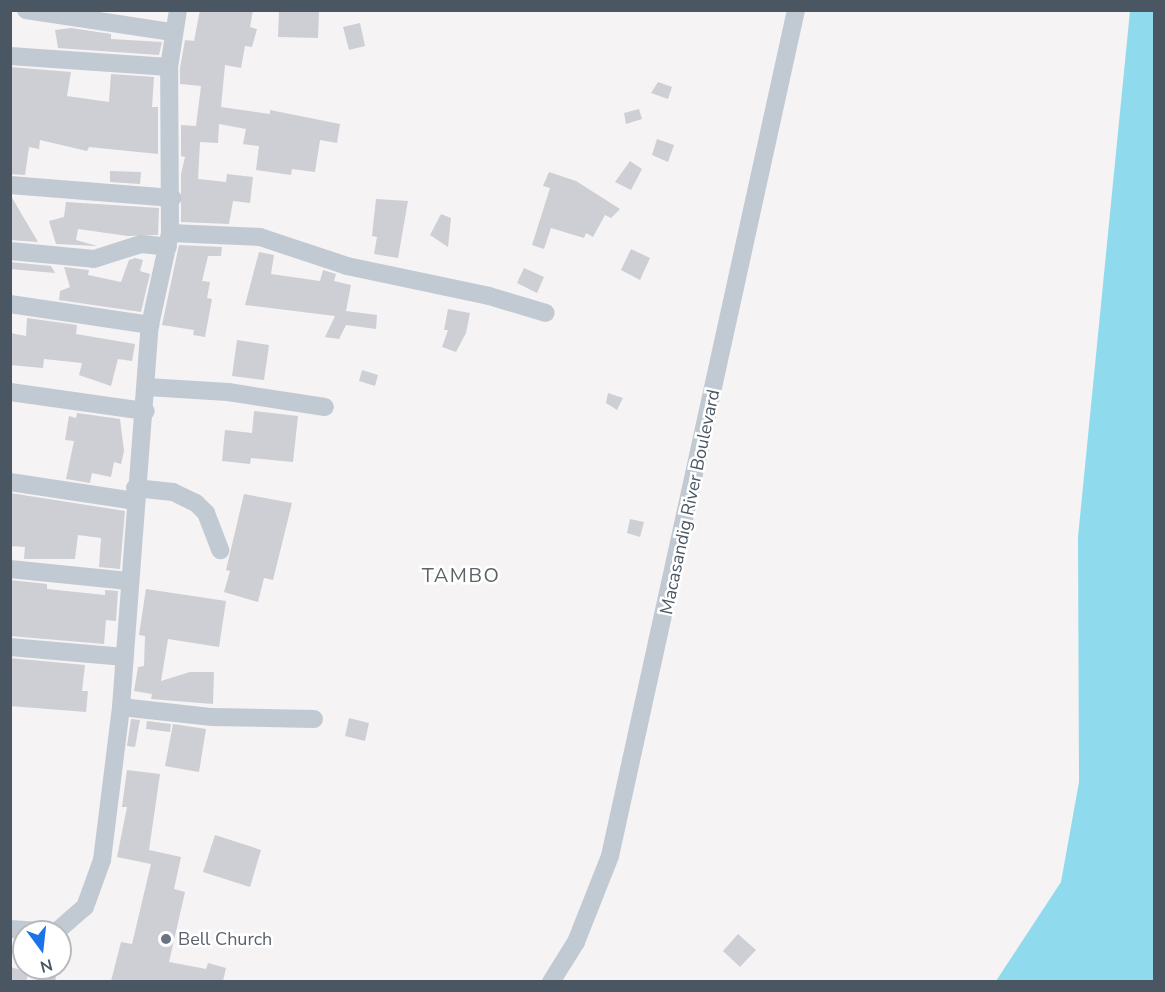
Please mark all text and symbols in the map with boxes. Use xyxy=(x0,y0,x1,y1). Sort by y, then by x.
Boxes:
street label: Macasandig River Boulevard xyxy=(656,388,724,616)
district label: TAMBO xyxy=(422,563,500,587)
north arrow xyxy=(12,920,72,980)
place label: Bell Church xyxy=(178,928,272,950)
marker: Bell Church xyxy=(159,932,173,946)
text: N xyxy=(38,953,55,978)

